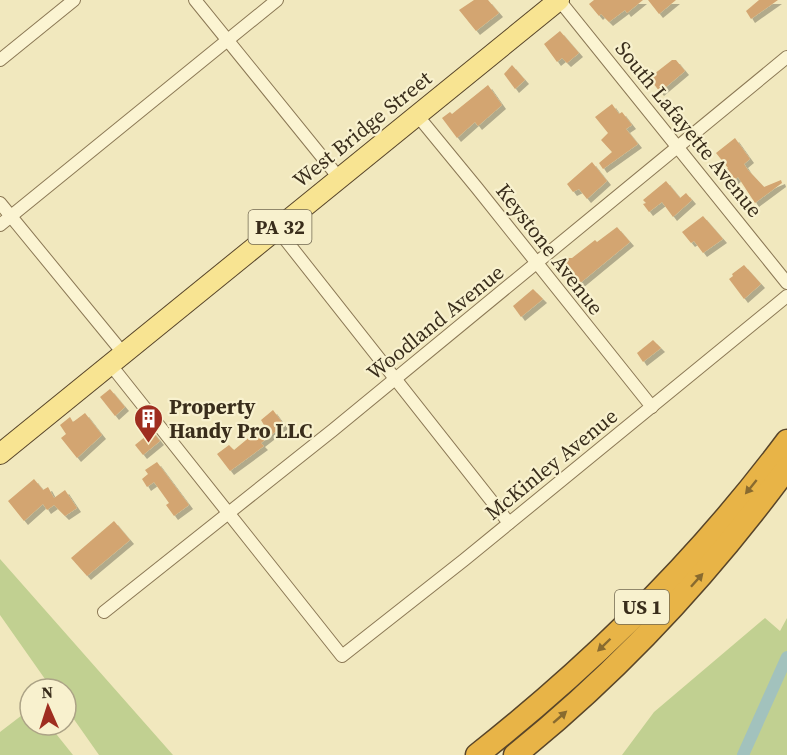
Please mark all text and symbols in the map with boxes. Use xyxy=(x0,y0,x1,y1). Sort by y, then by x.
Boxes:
street label: South Lafayette Avenue xyxy=(609,35,769,223)
street label: West Bridge Street xyxy=(286,64,438,194)
street label: Keystone Avenue xyxy=(490,177,610,321)
road number: PA 32 xyxy=(248,210,312,244)
street label: Woodland Avenue xyxy=(360,258,510,386)
place label: Property Handy Pro LLC xyxy=(169,392,312,445)
street label: McKinley Avenue xyxy=(479,401,623,527)
building icon: Property Handy Pro LLC xyxy=(132,402,164,444)
one-way arrow xyxy=(745,479,758,494)
one-way arrow xyxy=(690,572,704,587)
road number: US 1 xyxy=(615,590,669,624)
one-way arrow xyxy=(596,638,611,652)
north arrow xyxy=(18,677,78,737)
text: N xyxy=(41,681,54,703)
one-way arrow xyxy=(552,711,568,724)

